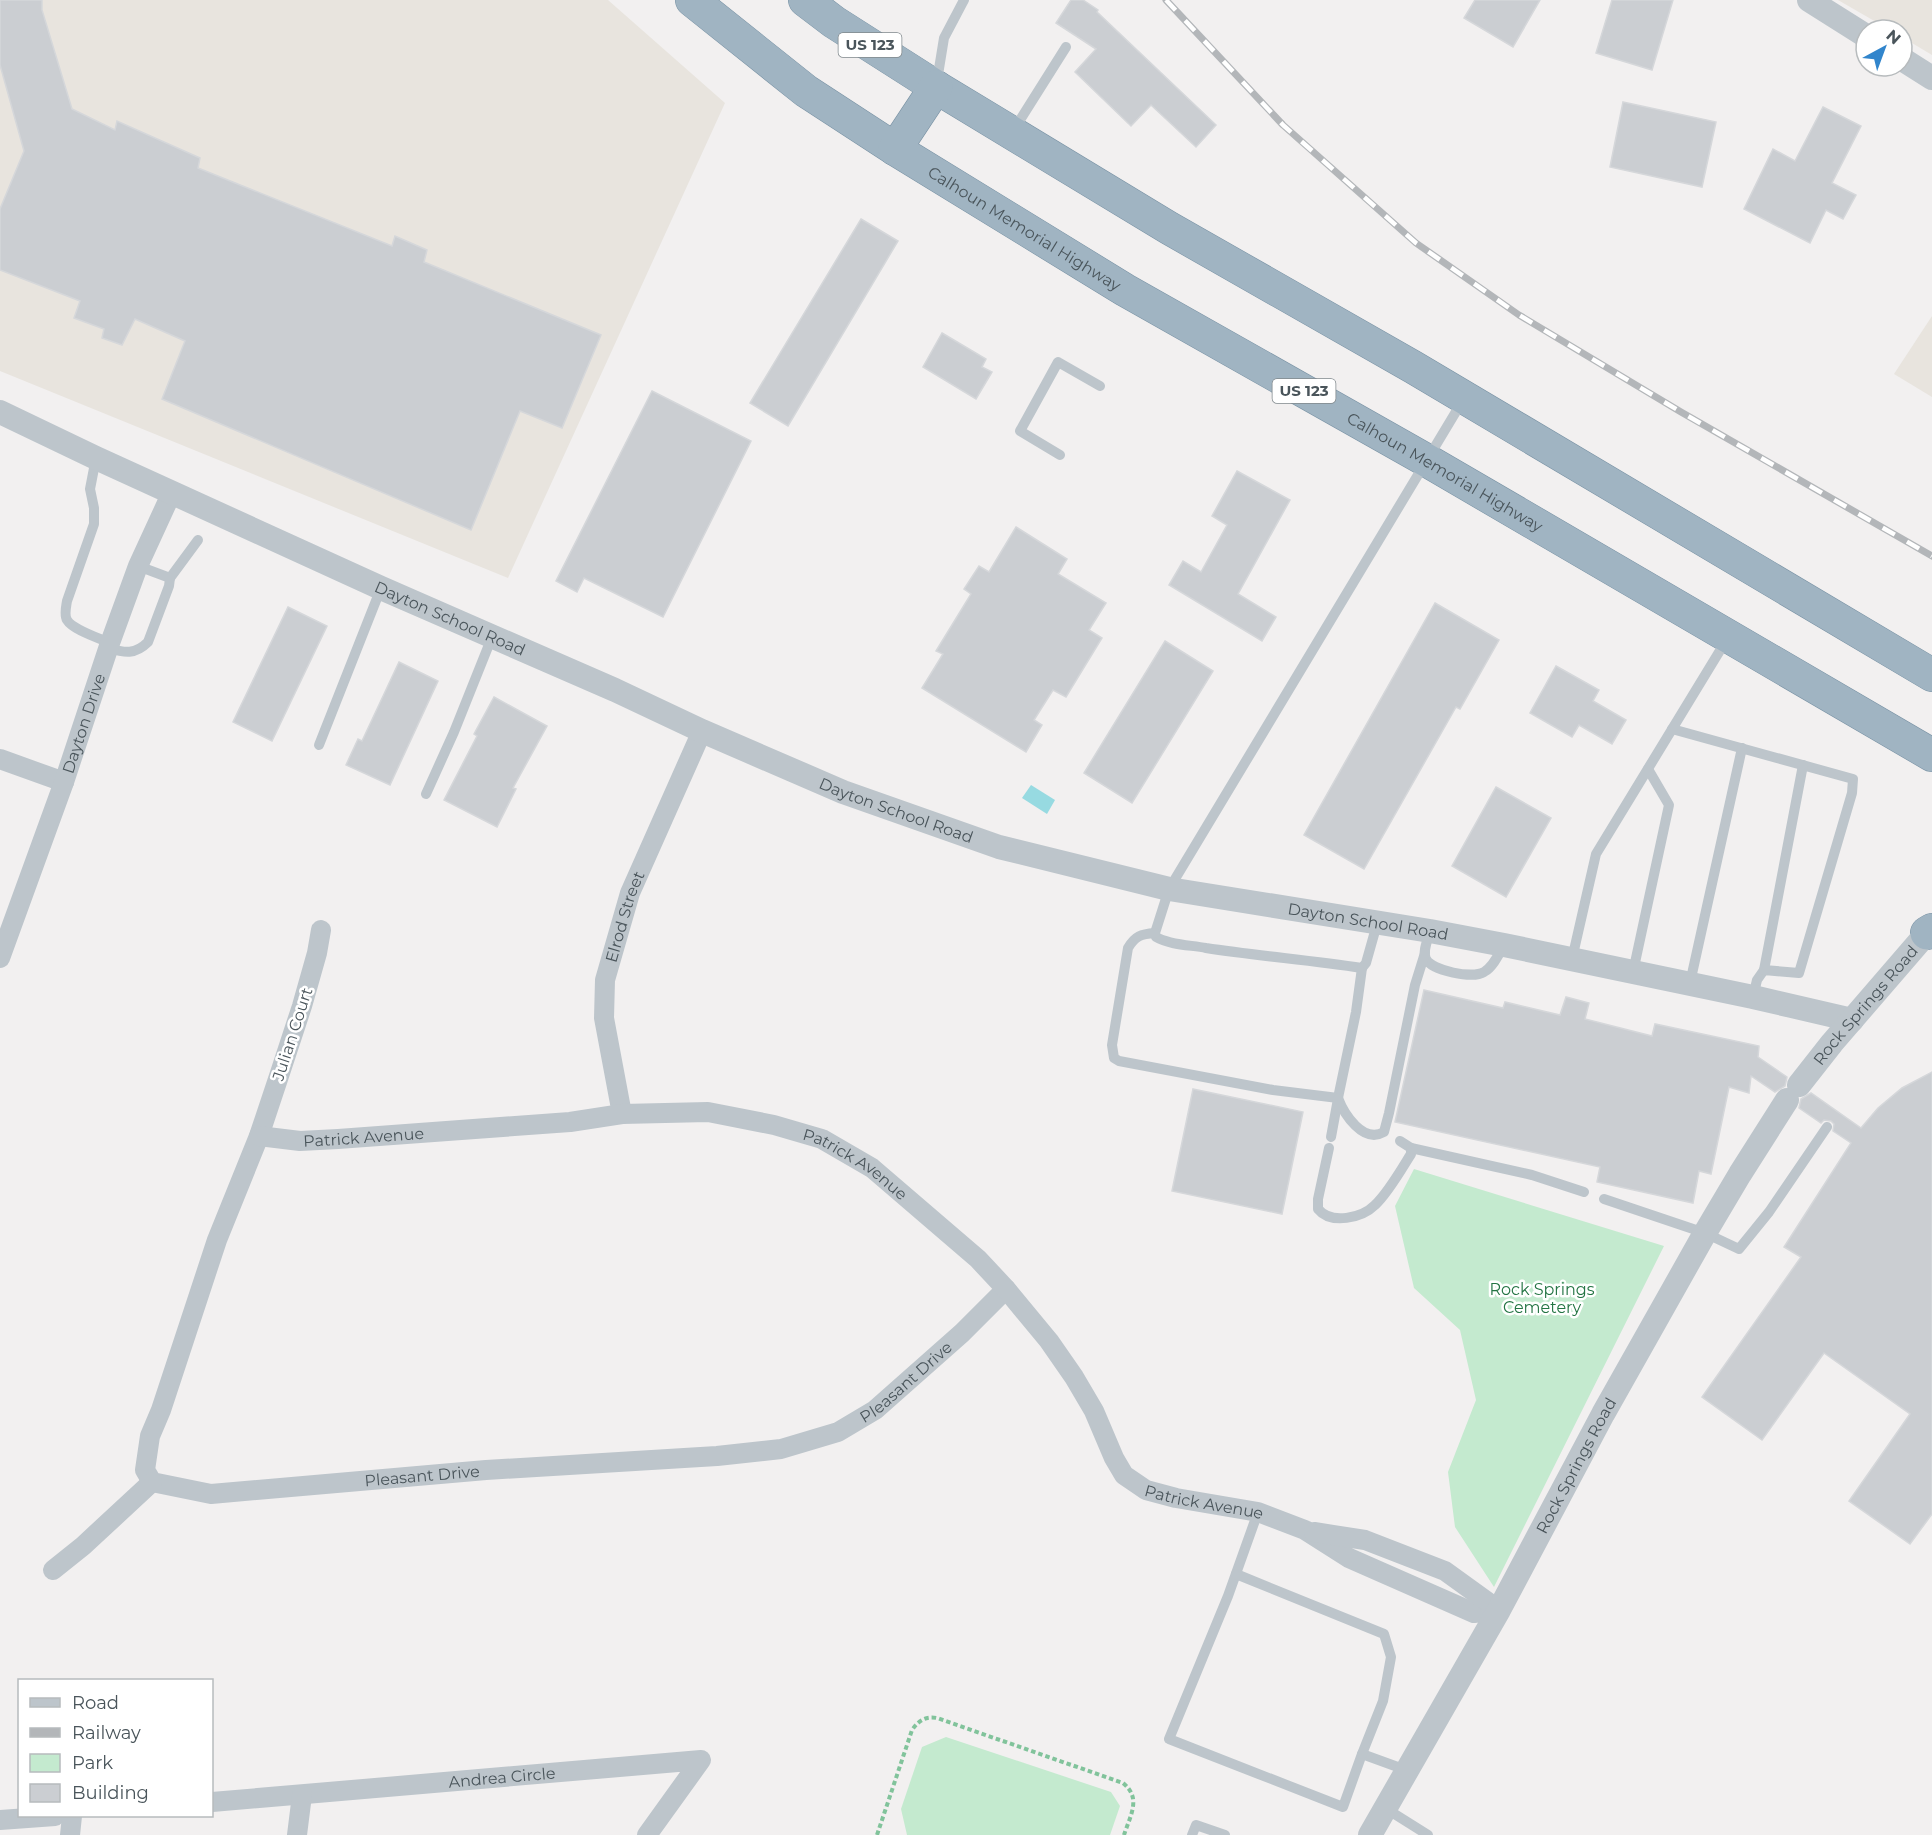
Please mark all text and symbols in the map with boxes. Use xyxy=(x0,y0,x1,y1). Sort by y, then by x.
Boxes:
north arrow xyxy=(1854,18,1914,78)
text: N xyxy=(1882,26,1905,48)
road number: US 123 xyxy=(838,33,902,57)
street label: Calhoun Memorial Highway xyxy=(924,163,1124,295)
road number: US 123 xyxy=(1272,379,1336,403)
street label: Calhoun Memorial Highway xyxy=(1344,408,1546,536)
street label: Dayton School Road xyxy=(372,577,528,660)
street label: Dayton Drive xyxy=(58,671,109,776)
street label: Dayton School Road xyxy=(816,774,976,847)
street label: Elrod Street xyxy=(602,868,649,965)
street label: Dayton School Road xyxy=(1286,899,1450,944)
street label: Rock Springs Road xyxy=(1809,942,1922,1069)
street label: Julian Court xyxy=(268,985,317,1084)
street label: Patrick Avenue xyxy=(303,1124,425,1151)
street label: Patrick Avenue xyxy=(801,1125,911,1204)
park label: Rock Springs Cemetery xyxy=(1489,1280,1595,1317)
street label: Pleasant Drive xyxy=(856,1338,956,1427)
street label: Rock Springs Road xyxy=(1532,1394,1620,1537)
street label: Pleasant Drive xyxy=(364,1462,480,1491)
street label: Patrick Avenue xyxy=(1142,1481,1266,1523)
legend xyxy=(18,1679,213,1817)
text: Road xyxy=(72,1692,119,1714)
text: Railway xyxy=(72,1722,141,1744)
text: Park xyxy=(72,1752,113,1774)
street label: Andrea Circle xyxy=(448,1764,556,1792)
text: Building xyxy=(72,1782,149,1804)

